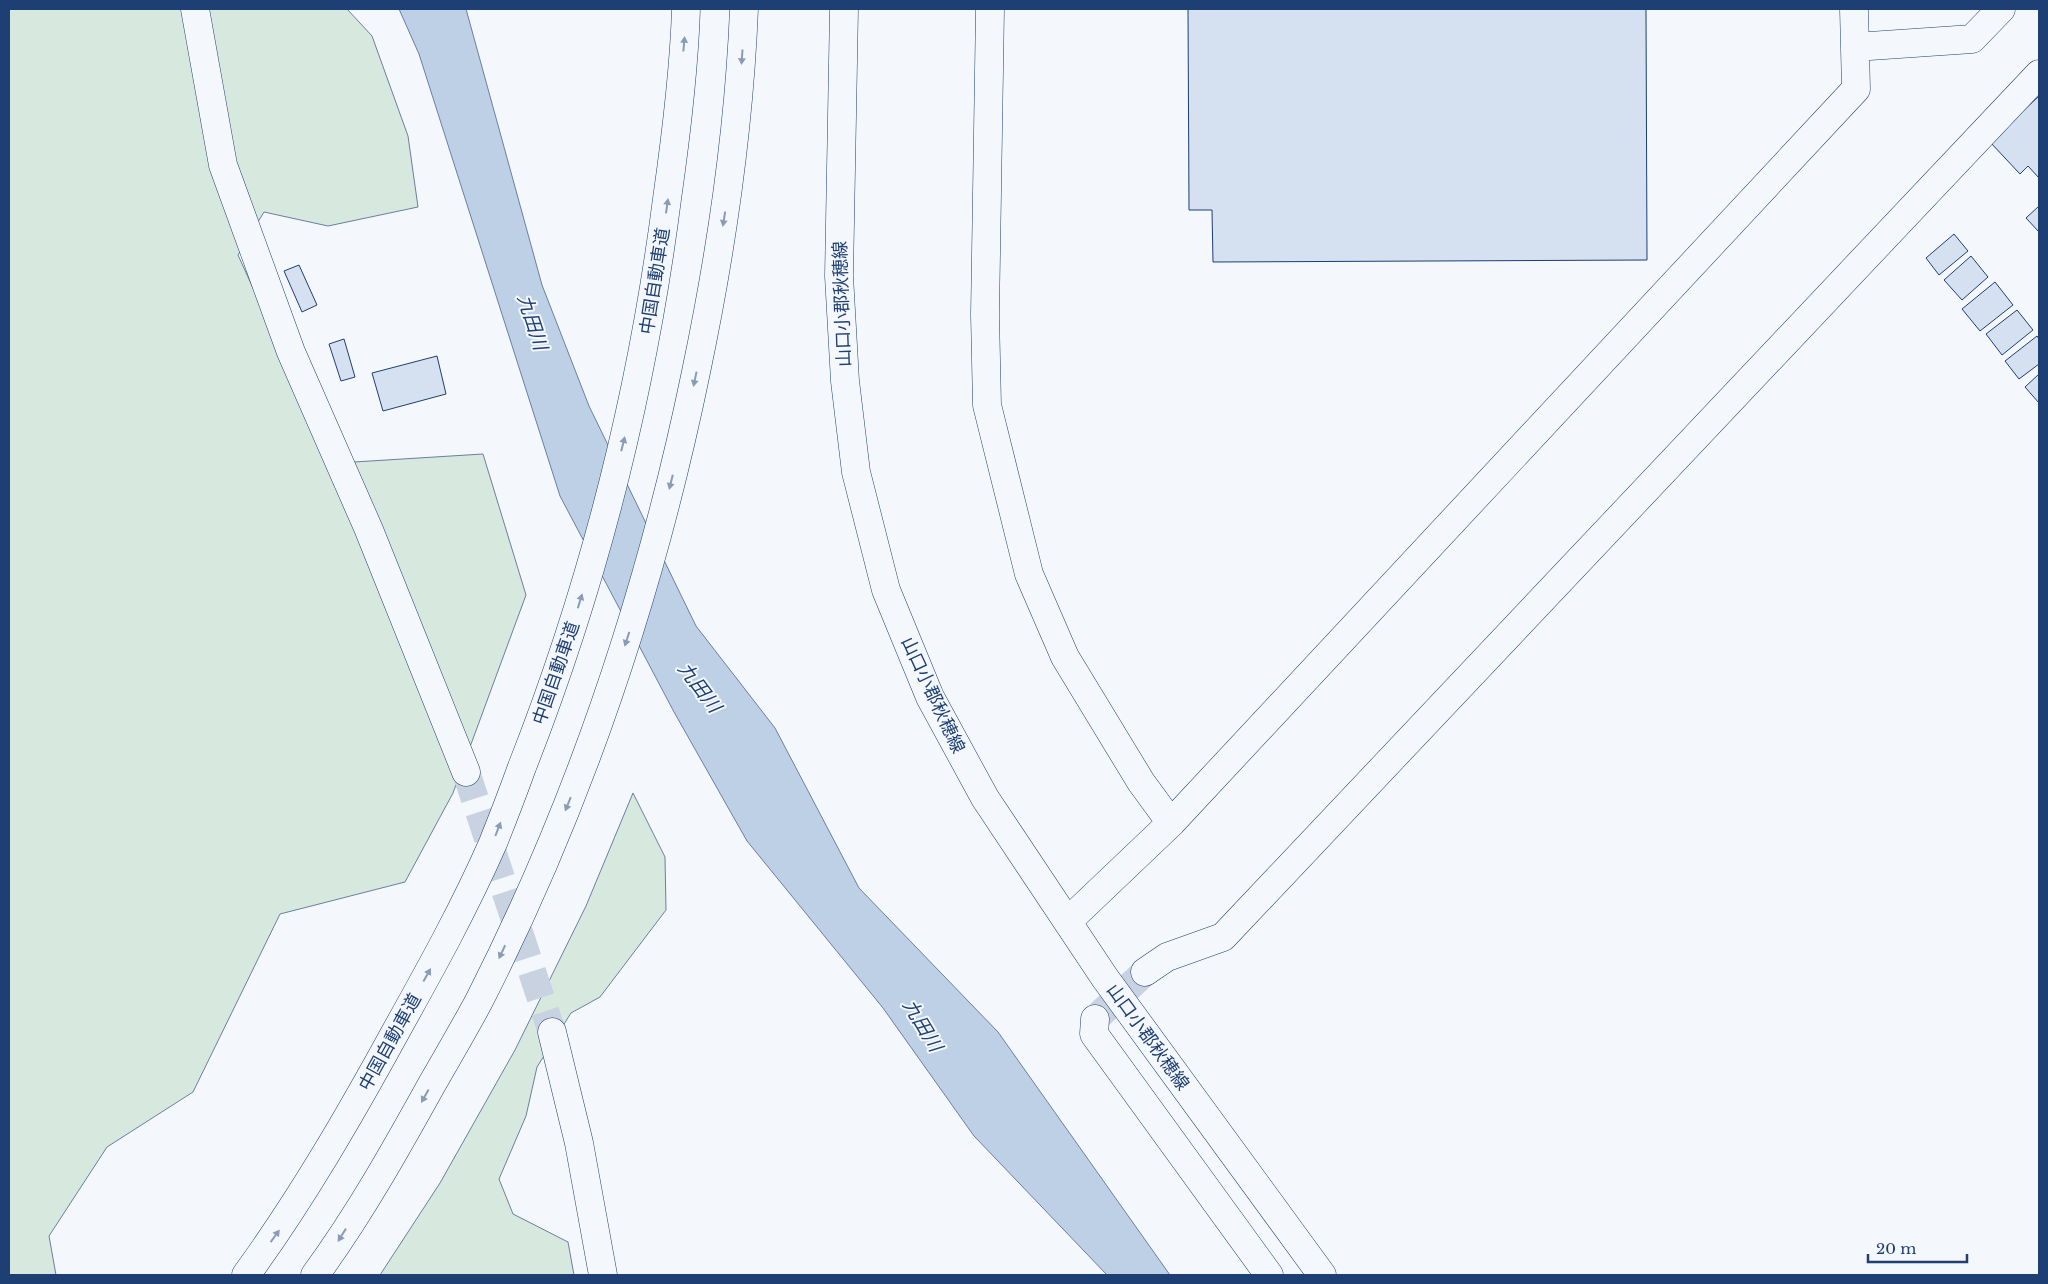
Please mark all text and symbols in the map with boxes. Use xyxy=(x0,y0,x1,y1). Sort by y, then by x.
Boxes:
one-way arrow xyxy=(680,36,688,52)
one-way arrow xyxy=(738,50,746,66)
one-way arrow xyxy=(663,197,671,213)
one-way arrow xyxy=(719,211,727,227)
street label: 中国自動車道 xyxy=(636,226,674,336)
street label: 山口小郡秋穂線 xyxy=(829,241,855,367)
water label: 九田川 xyxy=(513,291,553,355)
one-way arrow xyxy=(691,371,699,386)
one-way arrow xyxy=(619,436,627,452)
one-way arrow xyxy=(666,475,674,490)
one-way arrow xyxy=(577,593,585,608)
street label: 中国自動車道 xyxy=(528,618,584,728)
one-way arrow xyxy=(623,632,631,647)
street label: 山口小郡秋穂線 xyxy=(896,633,970,757)
water label: 九田川 xyxy=(673,658,727,719)
one-way arrow xyxy=(563,797,571,811)
one-way arrow xyxy=(494,821,502,836)
one-way arrow xyxy=(497,945,505,959)
one-way arrow xyxy=(423,967,431,982)
street label: 山口小郡秋穂線 xyxy=(1102,980,1194,1094)
street label: 中国自動車道 xyxy=(354,989,426,1095)
water label: 九田川 xyxy=(898,995,948,1057)
one-way arrow xyxy=(421,1089,430,1102)
one-way arrow xyxy=(337,1228,346,1242)
one-way arrow xyxy=(270,1229,280,1243)
scale bar xyxy=(1868,1232,1967,1264)
text: 20 m xyxy=(1876,1239,1916,1258)

